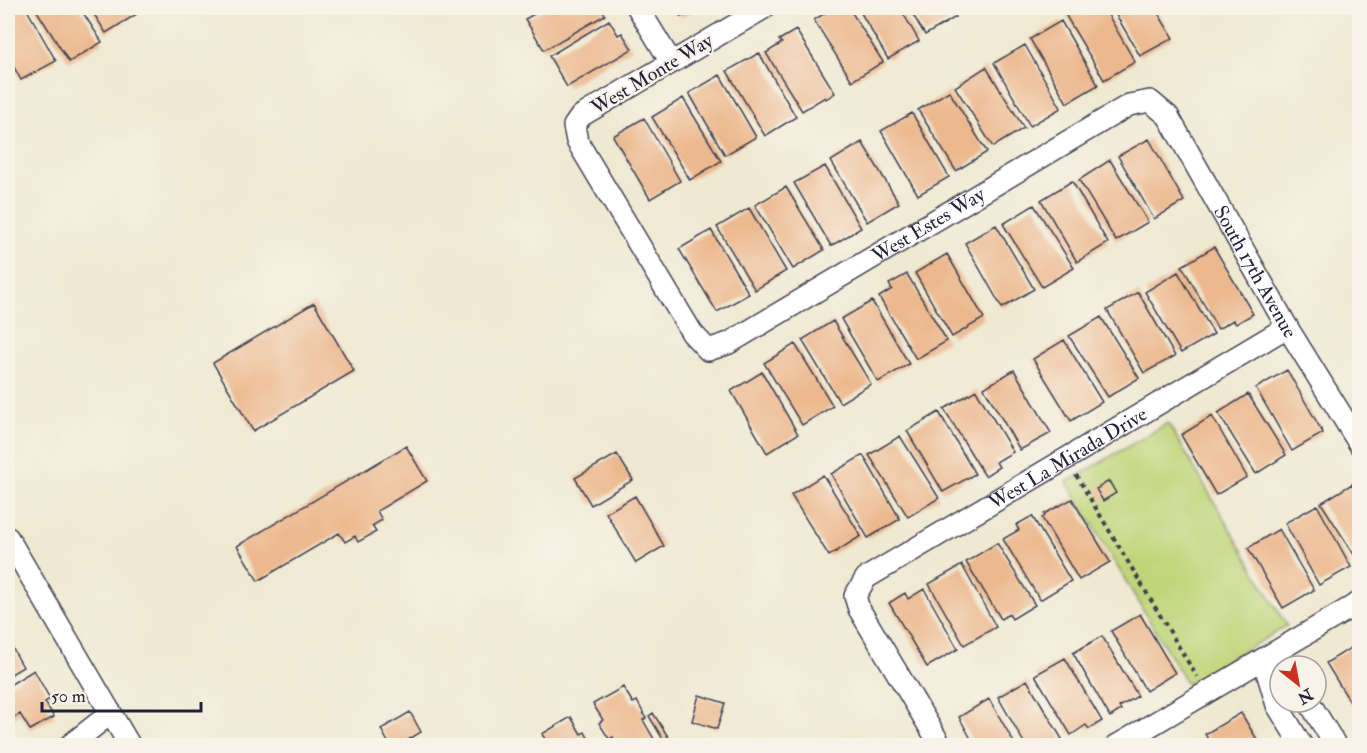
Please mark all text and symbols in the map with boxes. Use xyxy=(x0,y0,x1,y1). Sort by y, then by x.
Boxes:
street label: West Monte Way xyxy=(586,27,718,121)
street label: West Estes Way xyxy=(866,181,990,268)
street label: South 17th Avenue xyxy=(1208,201,1303,342)
street label: West La Mirada Drive xyxy=(983,401,1151,515)
north arrow xyxy=(1268,654,1328,714)
scale bar xyxy=(42,675,201,713)
text: N xyxy=(1293,683,1317,709)
text: 50 m xyxy=(51,685,86,708)

